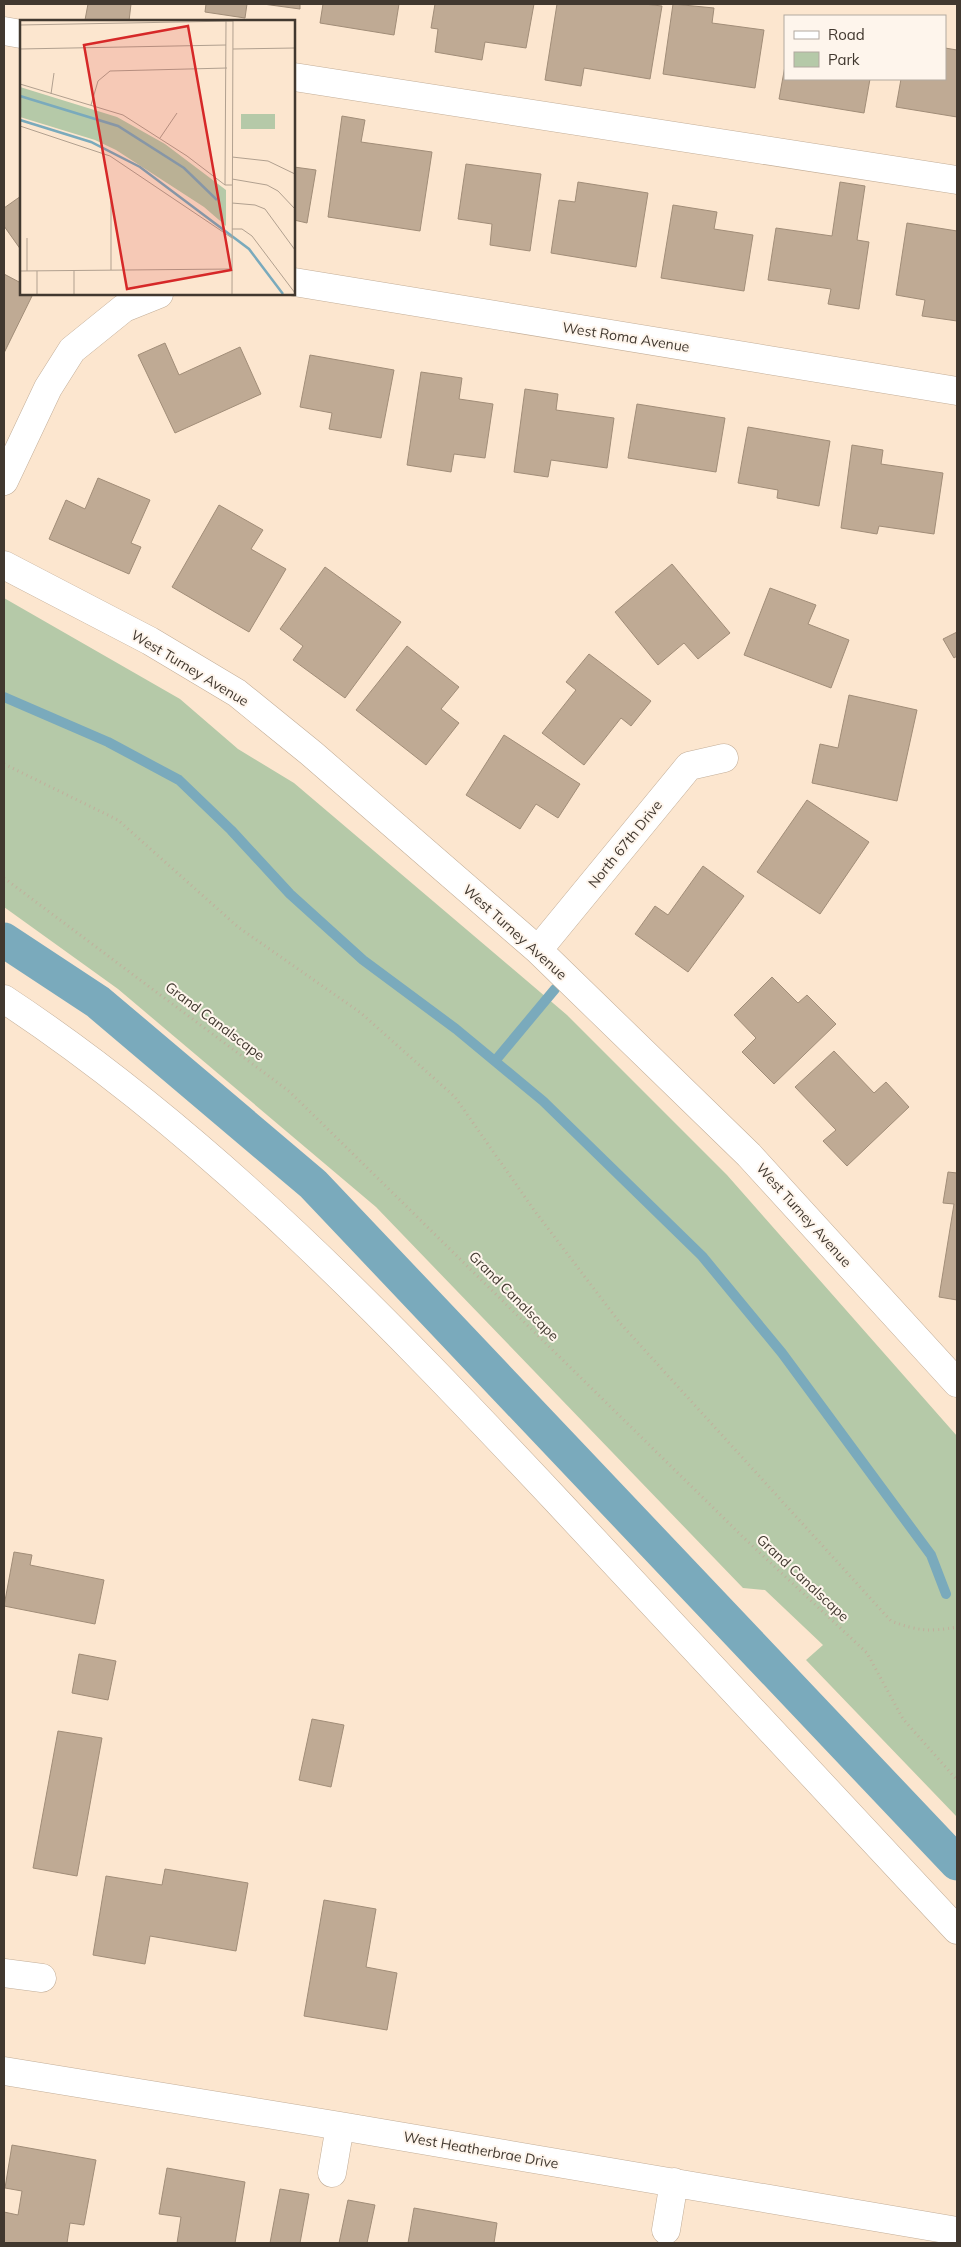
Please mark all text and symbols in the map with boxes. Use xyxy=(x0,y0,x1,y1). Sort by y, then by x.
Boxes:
legend xyxy=(784,15,946,80)
inset map xyxy=(20,20,295,295)
text: Road xyxy=(828,25,865,44)
text: Park xyxy=(828,50,860,69)
street label: West Roma Avenue xyxy=(561,318,691,356)
street label: West Turney Avenue xyxy=(128,626,252,710)
street label: North 67th Drive xyxy=(584,796,666,892)
street label: West Turney Avenue xyxy=(459,880,571,984)
street label: Grand Canalscape xyxy=(162,978,268,1064)
street label: West Turney Avenue xyxy=(752,1159,856,1271)
street label: Grand Canalscape xyxy=(465,1247,563,1345)
street label: Grand Canalscape xyxy=(753,1531,853,1625)
street label: West Heatherbrae Drive xyxy=(402,2127,560,2173)

